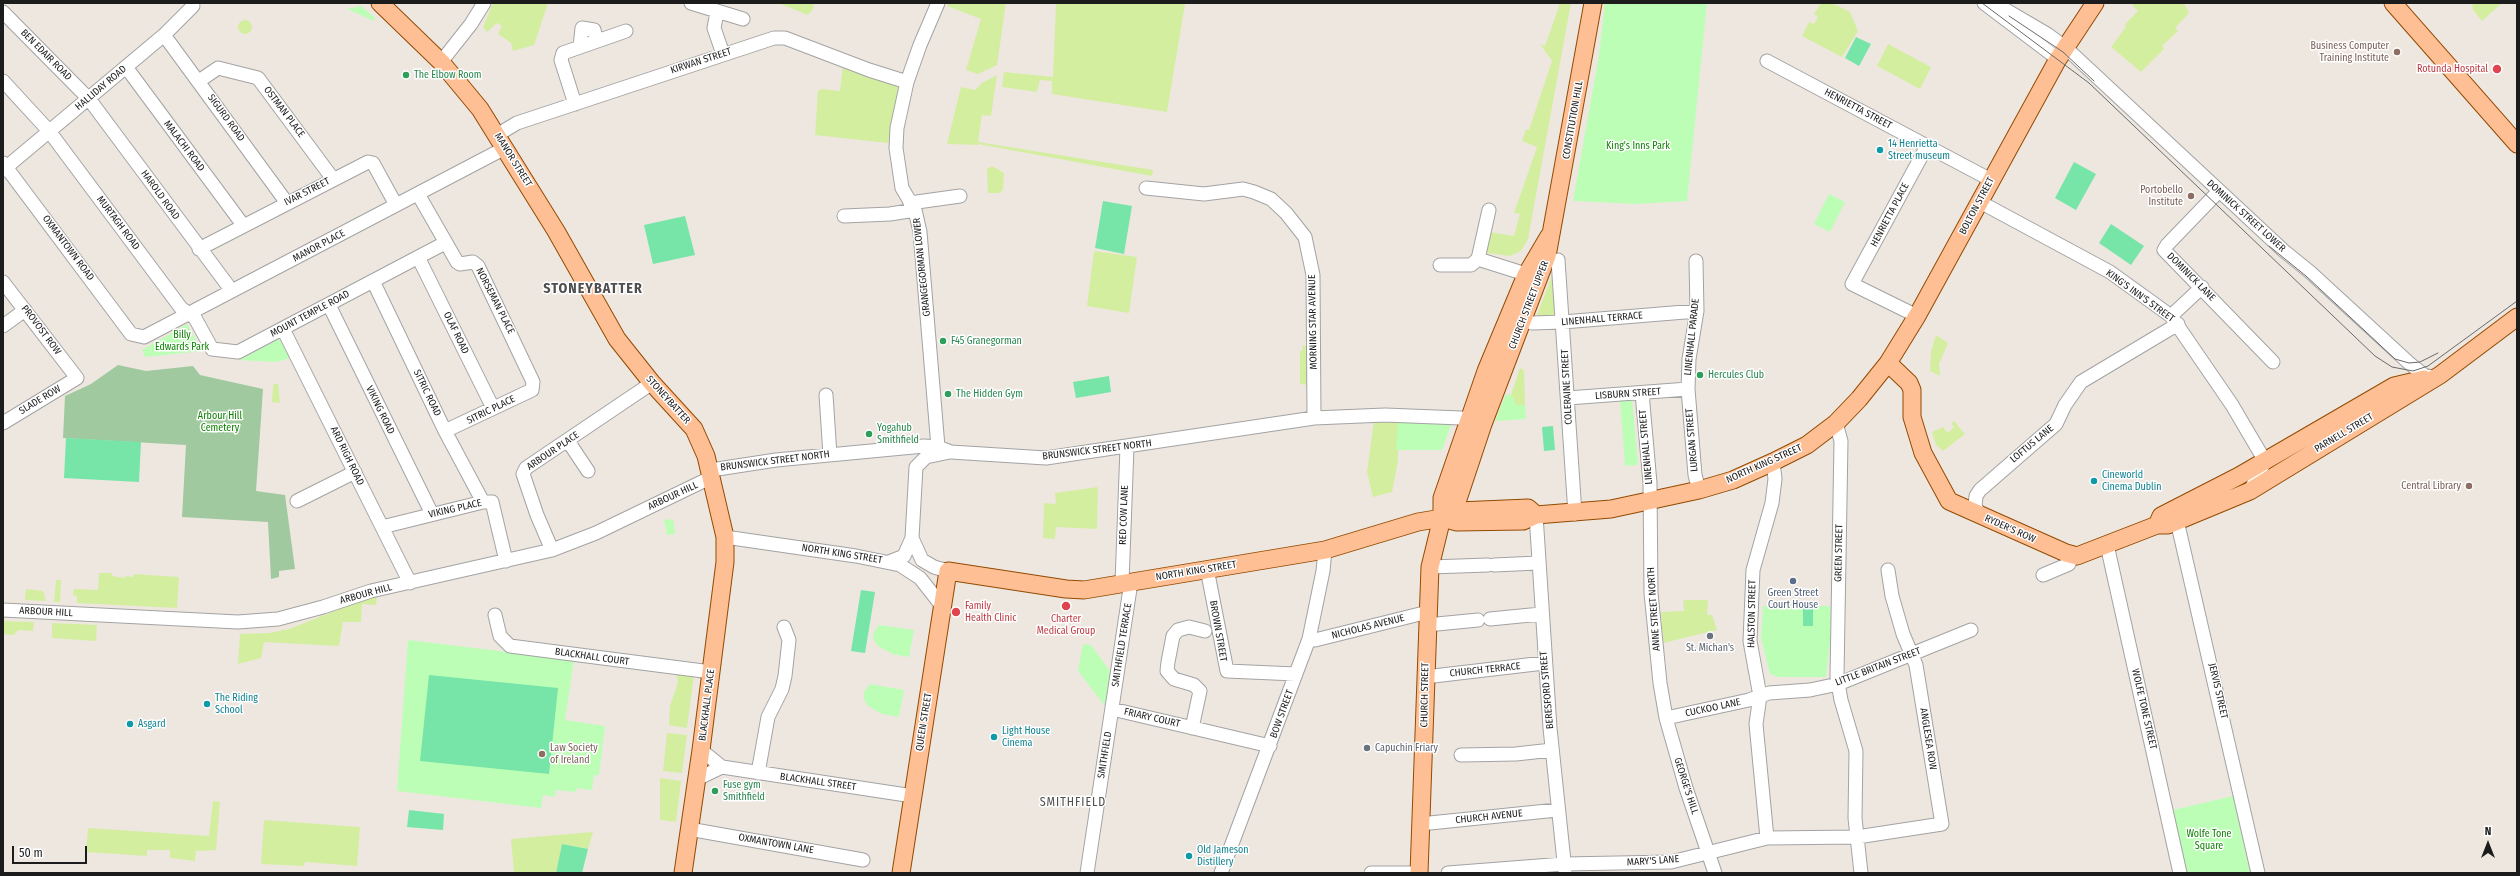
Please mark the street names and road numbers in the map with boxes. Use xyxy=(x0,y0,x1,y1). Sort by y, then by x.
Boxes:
street label: BEN EDAIR ROAD xyxy=(18,27,74,83)
street label: KIRWAN STREET xyxy=(669,46,733,76)
street label: HALLIDAY ROAD xyxy=(73,63,129,113)
street label: CONSTITUTION HILL xyxy=(1560,80,1586,160)
street label: OSTMAN PLACE xyxy=(261,84,307,140)
street label: HENRIETTA STREET xyxy=(1822,86,1894,132)
street label: SIGURD ROAD xyxy=(205,92,247,144)
street label: MALACHI ROAD xyxy=(161,118,207,174)
street label: MANOR STREET xyxy=(492,131,534,189)
street label: HAROLD ROAD xyxy=(138,168,182,222)
street label: IVAR STREET xyxy=(282,175,332,209)
street label: BOLTON STREET xyxy=(1957,175,1997,237)
street label: DOMINICK STREET LOWER xyxy=(2204,177,2288,255)
street label: HENRIETTA PLACE xyxy=(1868,181,1912,249)
street label: MURTAGH ROAD xyxy=(94,194,142,252)
street label: OXMANTOWN ROAD xyxy=(40,213,96,283)
street label: GRANGEGORMAN LOWER xyxy=(911,217,933,317)
street label: MANOR PLACE xyxy=(291,227,347,265)
street label: DOMINICK LANE xyxy=(2164,250,2218,304)
street label: CHURCH STREET UPPER xyxy=(1507,259,1551,351)
street label: NORSEMAN PLACE xyxy=(473,266,517,336)
street label: KING'S INN'S STREET xyxy=(2103,267,2177,325)
street label: MORNING STAR AVENUE xyxy=(1306,274,1320,370)
street label: MOUNT TEMPLE ROAD xyxy=(268,288,352,340)
street label: LINENHALL PARADE xyxy=(1682,298,1702,376)
street label: PROVOST ROW xyxy=(18,303,64,357)
street label: LINENHALL TERRACE xyxy=(1561,309,1643,329)
street label: OLAF ROAD xyxy=(441,310,471,356)
street label: COLERAINE STREET xyxy=(1559,349,1575,425)
street label: SITRIC ROAD xyxy=(411,368,443,418)
street label: STONEYBATTER xyxy=(643,373,693,427)
street label: SLADE ROW xyxy=(17,383,63,417)
street label: VIKING ROAD xyxy=(363,384,397,436)
street label: LISBURN STREET xyxy=(1595,386,1661,402)
street label: SITRIC PLACE xyxy=(465,393,517,427)
street label: LURGAN STREET xyxy=(1683,408,1701,472)
street label: LINENHALL STREET xyxy=(1637,409,1655,485)
street label: PARNELL STREET xyxy=(2313,411,2375,455)
street label: LOFTUS LANE xyxy=(2008,422,2056,466)
street label: ARD RIGH ROAD xyxy=(328,425,366,487)
street label: ARBOUR PLACE xyxy=(524,429,582,473)
street label: BRUNSWICK STREET NORTH xyxy=(1042,437,1152,463)
street label: NORTH KING STREET xyxy=(1724,442,1804,486)
street label: BRUNSWICK STREET NORTH xyxy=(720,448,830,474)
street label: ARBOUR HILL xyxy=(646,479,700,513)
street label: RED COW LANE xyxy=(1117,485,1131,545)
street label: VIKING PLACE xyxy=(427,497,483,521)
street label: RYDER'S ROW xyxy=(1983,512,2037,546)
street label: GREEN STREET xyxy=(1832,524,1846,582)
street label: NORTH KING STREET xyxy=(801,542,883,566)
street label: NORTH KING STREET xyxy=(1155,559,1237,583)
street label: ANNE STREET NORTH xyxy=(1645,567,1663,651)
street label: HALSTON STREET xyxy=(1745,580,1759,648)
street label: ARBOUR HILL xyxy=(339,581,393,607)
street label: BROWN STREET xyxy=(1207,600,1229,662)
street label: SMITHFIELD TERRACE xyxy=(1109,602,1135,688)
street label: ARBOUR HILL xyxy=(19,605,73,619)
street label: NICHOLAS AVENUE xyxy=(1330,612,1406,642)
street label: LITTLE BRITAIN STREET xyxy=(1834,645,1922,689)
street label: BLACKHALL COURT xyxy=(554,646,630,668)
street label: BERESFORD STREET xyxy=(1538,651,1556,729)
street label: CHURCH TERRACE xyxy=(1449,660,1521,680)
street label: JERVIS STREET xyxy=(2206,662,2230,720)
street label: CHURCH STREET xyxy=(1418,663,1432,727)
street label: BLACKHALL PLACE xyxy=(697,668,717,742)
street label: WOLFE TONE STREET xyxy=(2129,668,2159,750)
street label: BOW STREET xyxy=(1268,688,1296,740)
street label: QUEEN STREET xyxy=(913,692,935,752)
street label: CUCKOO LANE xyxy=(1684,696,1742,720)
street label: FRIARY COURT xyxy=(1123,706,1181,730)
street label: ANGLESEA ROW xyxy=(1917,707,1939,771)
street label: SMITHFIELD xyxy=(1095,731,1115,779)
street label: GEORGE'S HILL xyxy=(1671,756,1701,816)
street label: BLACKHALL STREET xyxy=(779,771,857,793)
street label: CHURCH AVENUE xyxy=(1455,808,1523,826)
street label: OXMANTOWN LANE xyxy=(737,831,815,857)
street label: MARY'S LANE xyxy=(1626,853,1680,869)

